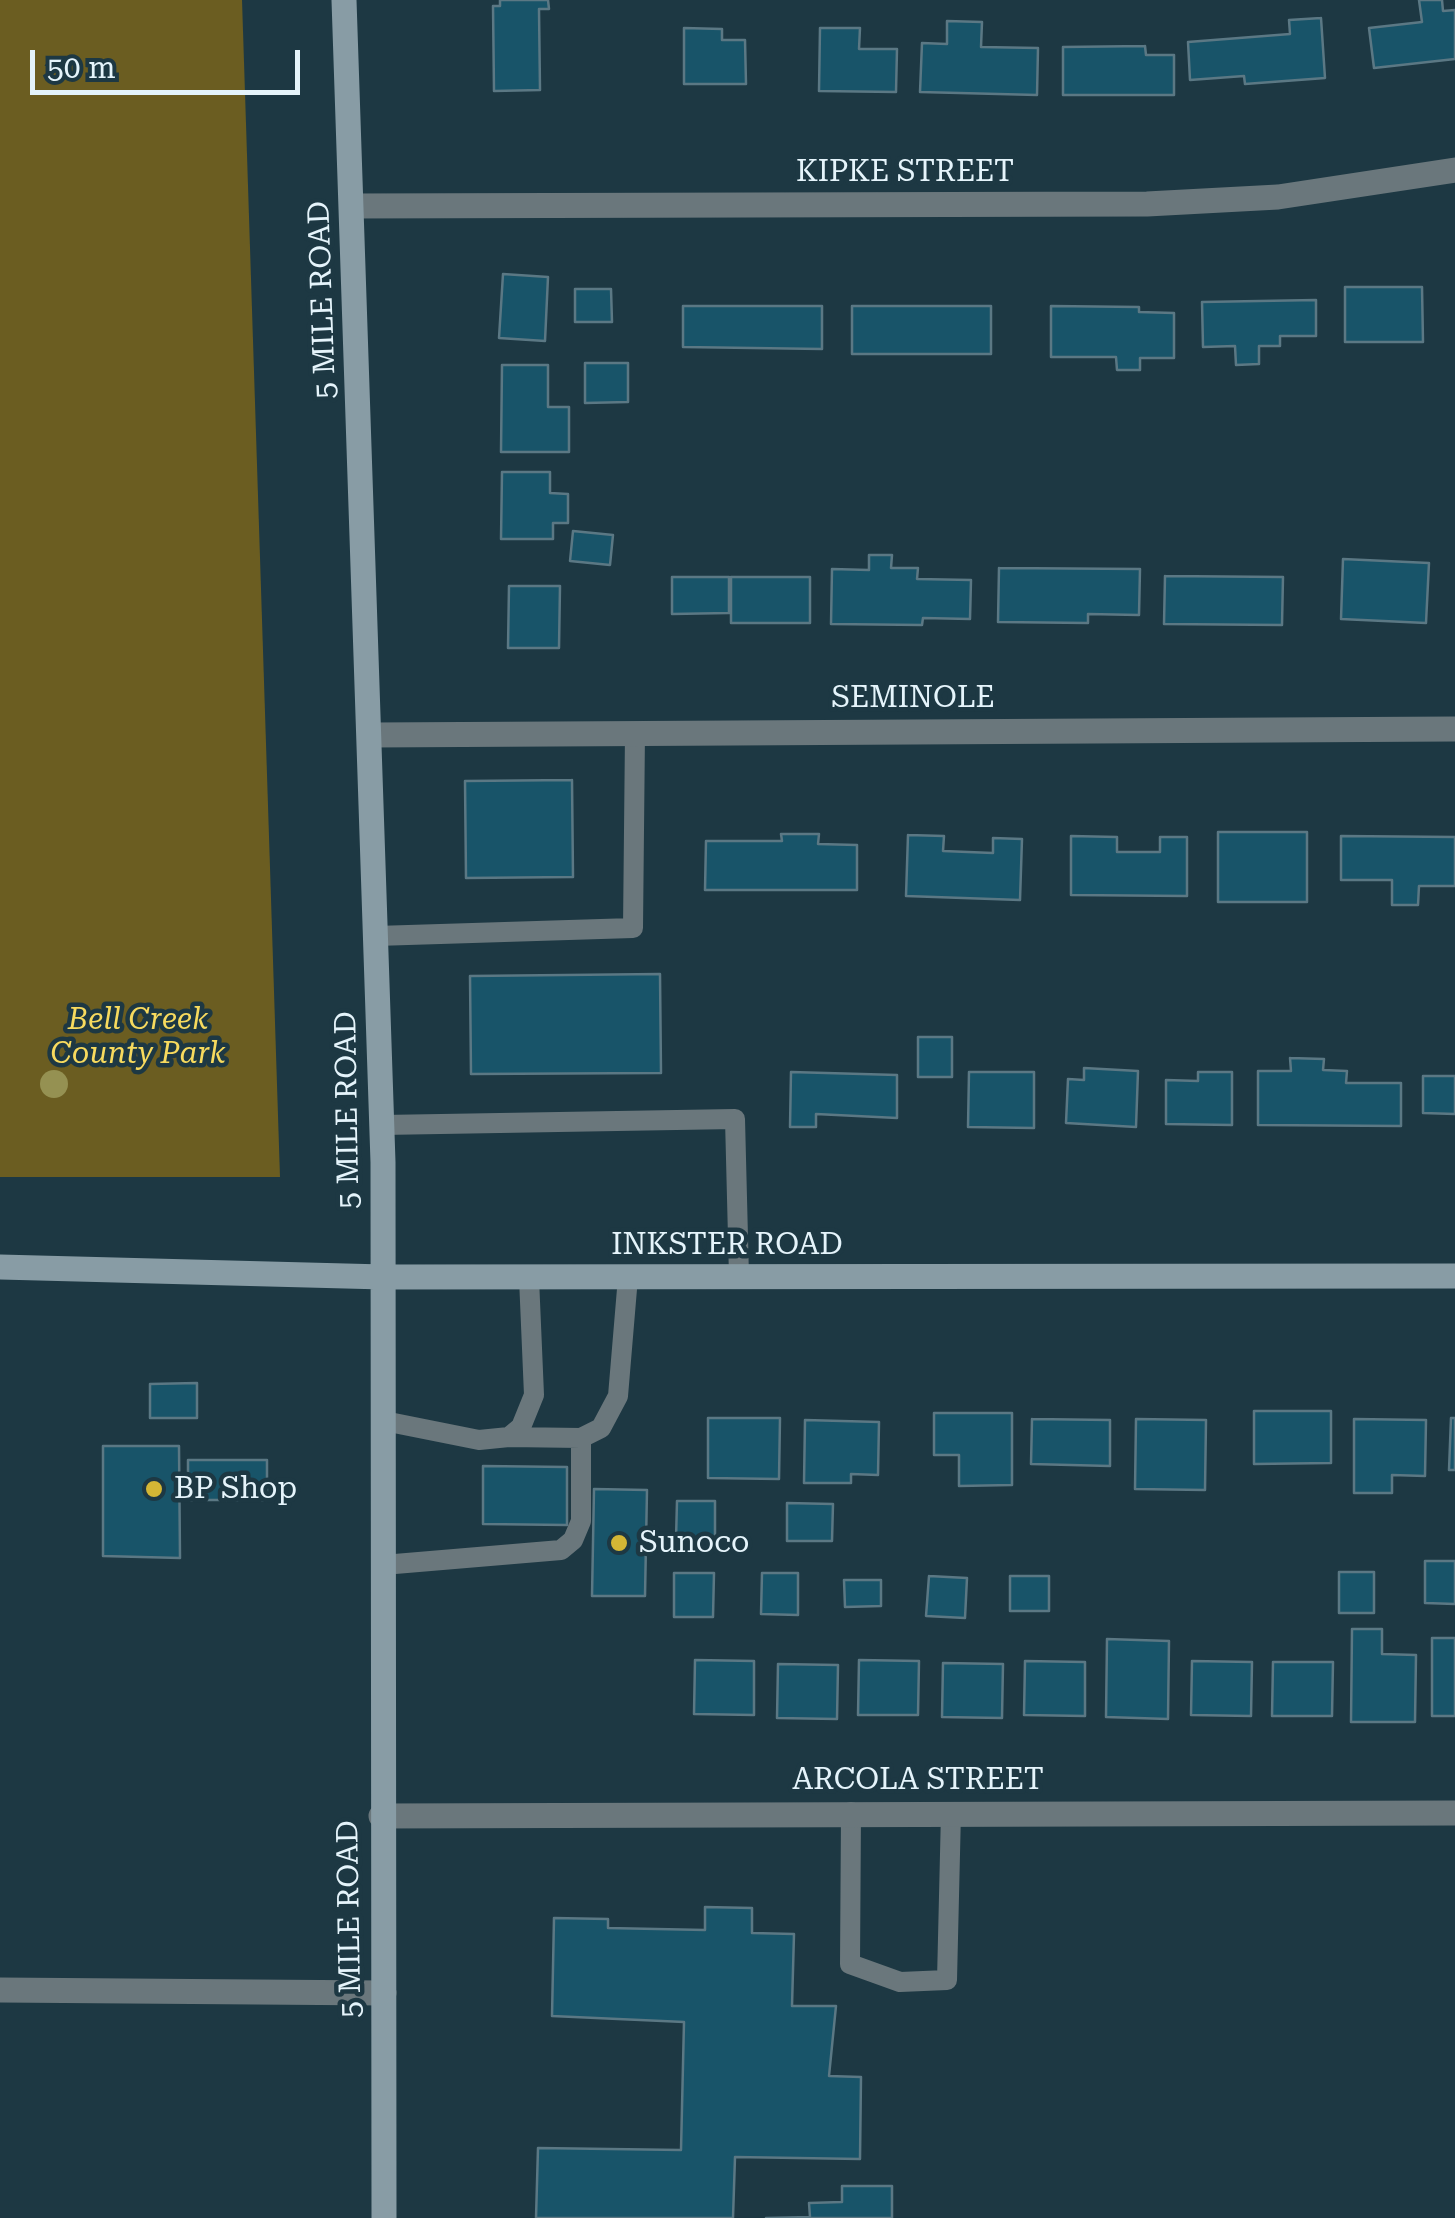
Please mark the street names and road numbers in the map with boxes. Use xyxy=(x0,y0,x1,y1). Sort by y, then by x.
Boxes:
street label: KIPKE STREET xyxy=(796,154,1014,190)
street label: 5 MILE ROAD xyxy=(302,201,344,399)
street label: SEMINOLE xyxy=(831,680,995,716)
street label: 5 MILE ROAD xyxy=(328,1011,368,1209)
street label: INKSTER ROAD xyxy=(611,1227,843,1263)
street label: ARCOLA STREET xyxy=(792,1762,1044,1798)
street label: 5 MILE ROAD xyxy=(330,1820,370,2018)

